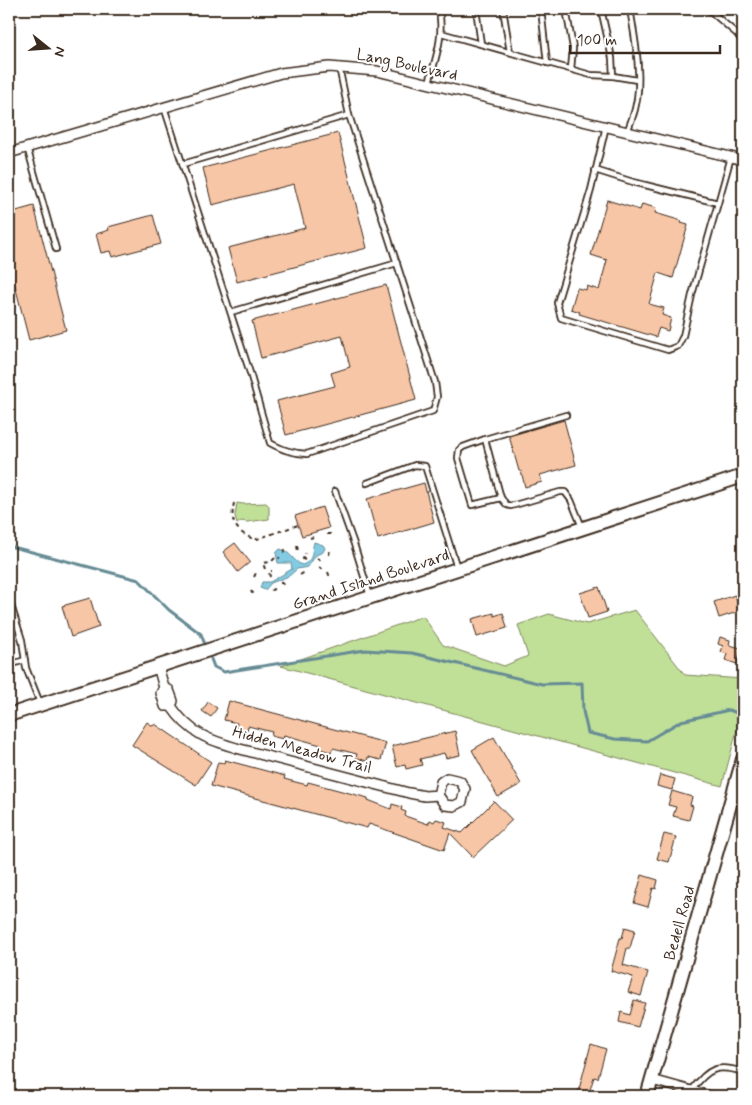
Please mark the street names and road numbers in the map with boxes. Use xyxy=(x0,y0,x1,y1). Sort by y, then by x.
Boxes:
street label: Lang Boulevard xyxy=(354,44,459,87)
street label: Grand Island Boulevard xyxy=(290,545,452,615)
street label: Hidden Meadow Trail xyxy=(230,721,374,779)
street label: Bedell Road xyxy=(659,883,701,963)

